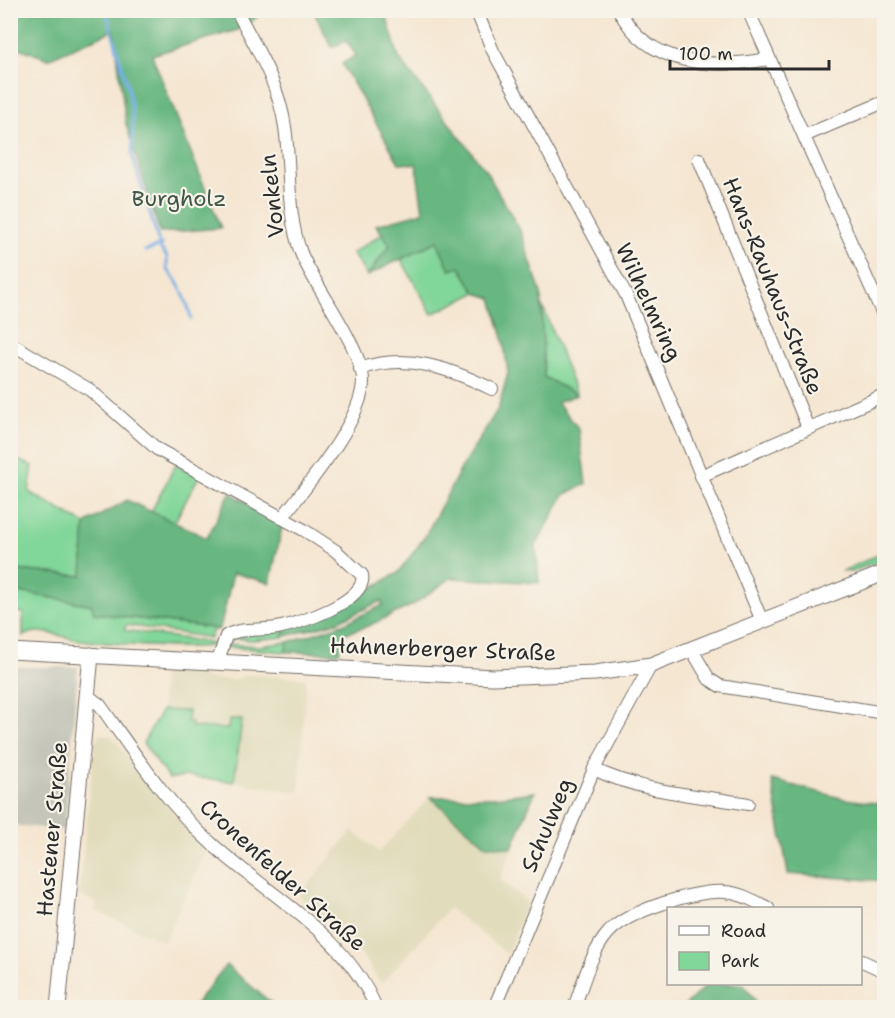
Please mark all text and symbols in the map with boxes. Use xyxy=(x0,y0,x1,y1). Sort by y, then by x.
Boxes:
scale bar xyxy=(670,33,829,71)
text: 100 m xyxy=(679,42,733,66)
street label: Vonkeln xyxy=(253,153,291,239)
street label: Hans-Rauhaus-Straße xyxy=(716,173,830,399)
park label: Burgholz xyxy=(132,184,226,213)
street label: Wilhelmring xyxy=(609,238,689,366)
street label: Hahnerberger Straße xyxy=(329,631,557,667)
street label: Hastener Straße xyxy=(30,740,74,918)
street label: Schulweg xyxy=(514,773,580,877)
street label: Cronenfelder Straße xyxy=(194,792,372,958)
legend xyxy=(667,907,862,985)
text: Road xyxy=(721,919,766,943)
text: Park xyxy=(721,949,760,973)

